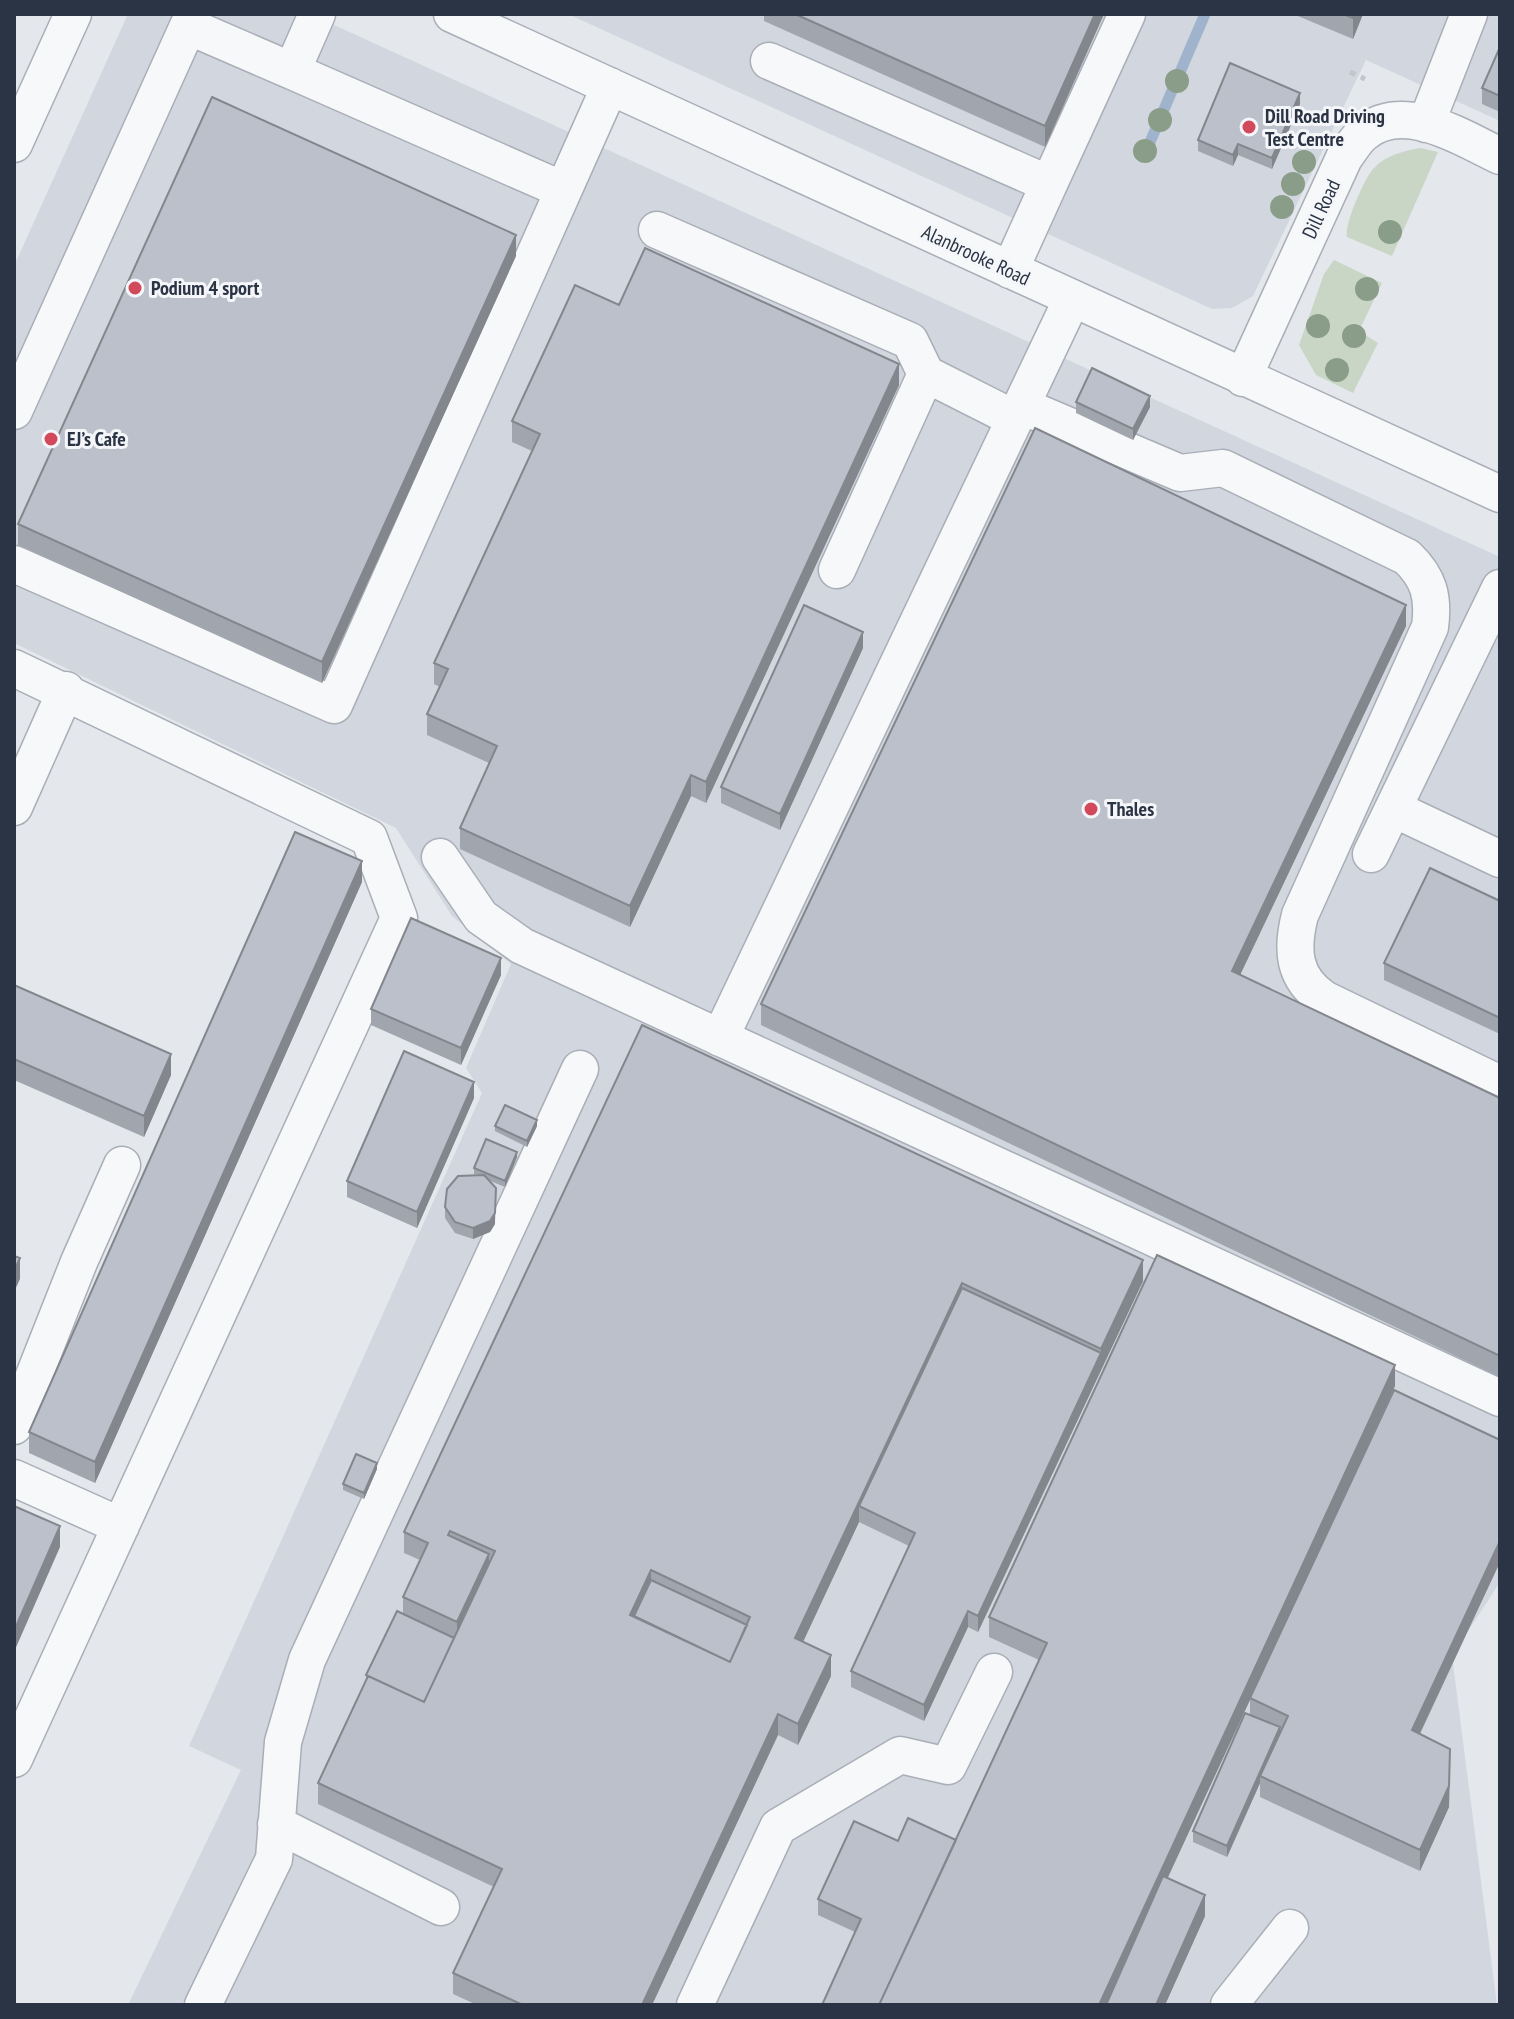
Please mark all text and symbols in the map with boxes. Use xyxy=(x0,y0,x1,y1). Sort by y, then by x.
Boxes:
place label: Dill Road Driving Test Centre xyxy=(1265,103,1385,152)
marker: Dill Road Driving Test Centre xyxy=(1240,118,1258,136)
street label: Dill Road xyxy=(1296,175,1346,243)
street label: Alanbrooke Road xyxy=(918,219,1034,291)
place label: Podium 4 sport xyxy=(151,275,259,301)
marker: Podium 4 sport xyxy=(126,279,144,297)
place label: EJ’s Cafe xyxy=(67,426,126,452)
marker: EJ’s Cafe xyxy=(42,430,60,448)
place label: Thales xyxy=(1107,796,1154,822)
marker: Thales xyxy=(1082,800,1100,818)

